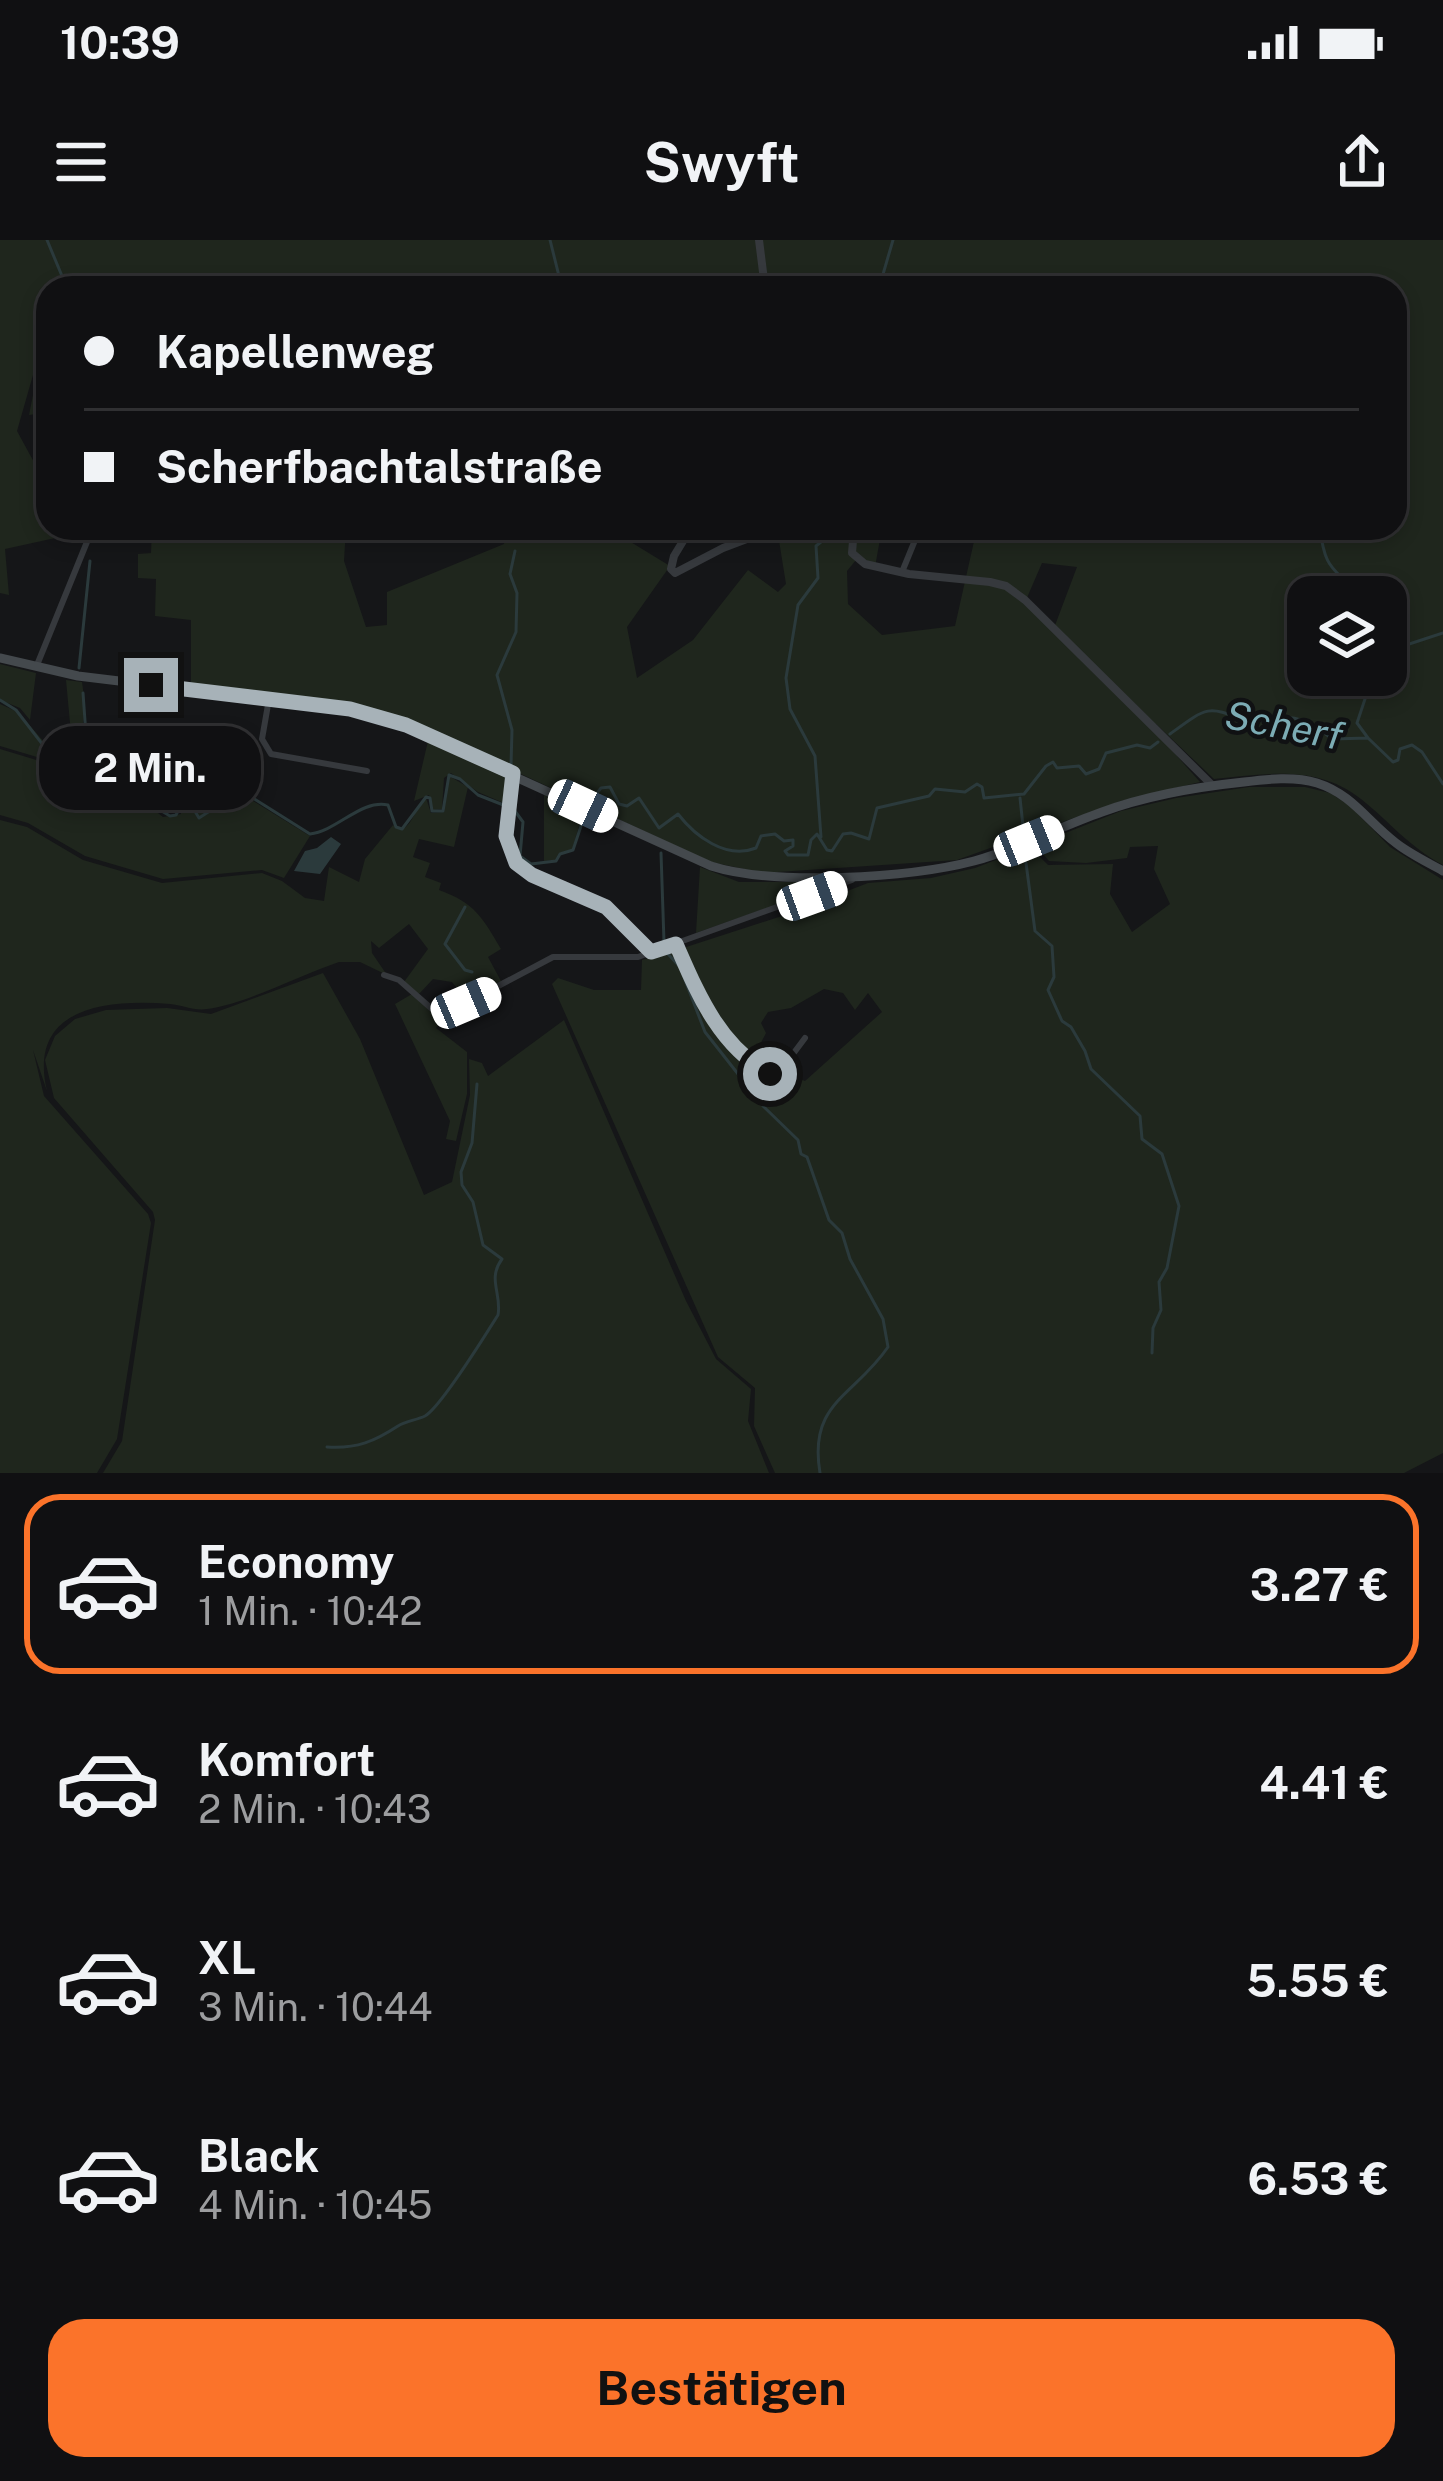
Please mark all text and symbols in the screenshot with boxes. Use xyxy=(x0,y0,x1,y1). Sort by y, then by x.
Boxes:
text: 10:39 xyxy=(60,16,180,69)
icon: menu xyxy=(48,129,114,195)
icon: share xyxy=(1329,129,1395,195)
text: Swyft xyxy=(644,131,799,194)
text: Kapellenweg xyxy=(156,325,435,378)
text: Scherfbachtalstraße xyxy=(156,440,603,493)
map controls xyxy=(1287,576,1407,696)
button: layers xyxy=(1287,576,1407,696)
route end xyxy=(124,658,178,712)
water label: Scherf xyxy=(1221,691,1349,759)
callout: 2 Min. xyxy=(40,727,262,811)
text: 2 Min. xyxy=(93,745,207,791)
car xyxy=(543,774,623,838)
car xyxy=(989,811,1069,871)
car xyxy=(772,867,852,925)
car xyxy=(426,972,506,1034)
route start xyxy=(743,1047,797,1101)
icon: car xyxy=(54,1530,162,1638)
text: Economy xyxy=(198,1535,394,1588)
text: 3.27 € xyxy=(1250,1558,1389,1611)
text: 1 Min. · 10:42 xyxy=(198,1588,423,1634)
icon: car xyxy=(54,1728,162,1836)
text: Komfort xyxy=(198,1733,375,1786)
text: 4.41 € xyxy=(1259,1756,1389,1809)
text: 2 Min. · 10:43 xyxy=(198,1786,431,1832)
icon: car xyxy=(54,1926,162,2034)
text: XL xyxy=(198,1931,256,1984)
text: 5.55 € xyxy=(1246,1954,1389,2007)
text: 3 Min. · 10:44 xyxy=(198,1984,432,2030)
icon: car xyxy=(54,2124,162,2232)
text: Black xyxy=(198,2129,319,2182)
text: 6.53 € xyxy=(1247,2152,1389,2205)
text: 4 Min. · 10:45 xyxy=(198,2182,433,2228)
button: Bestätigen xyxy=(48,2319,1395,2457)

